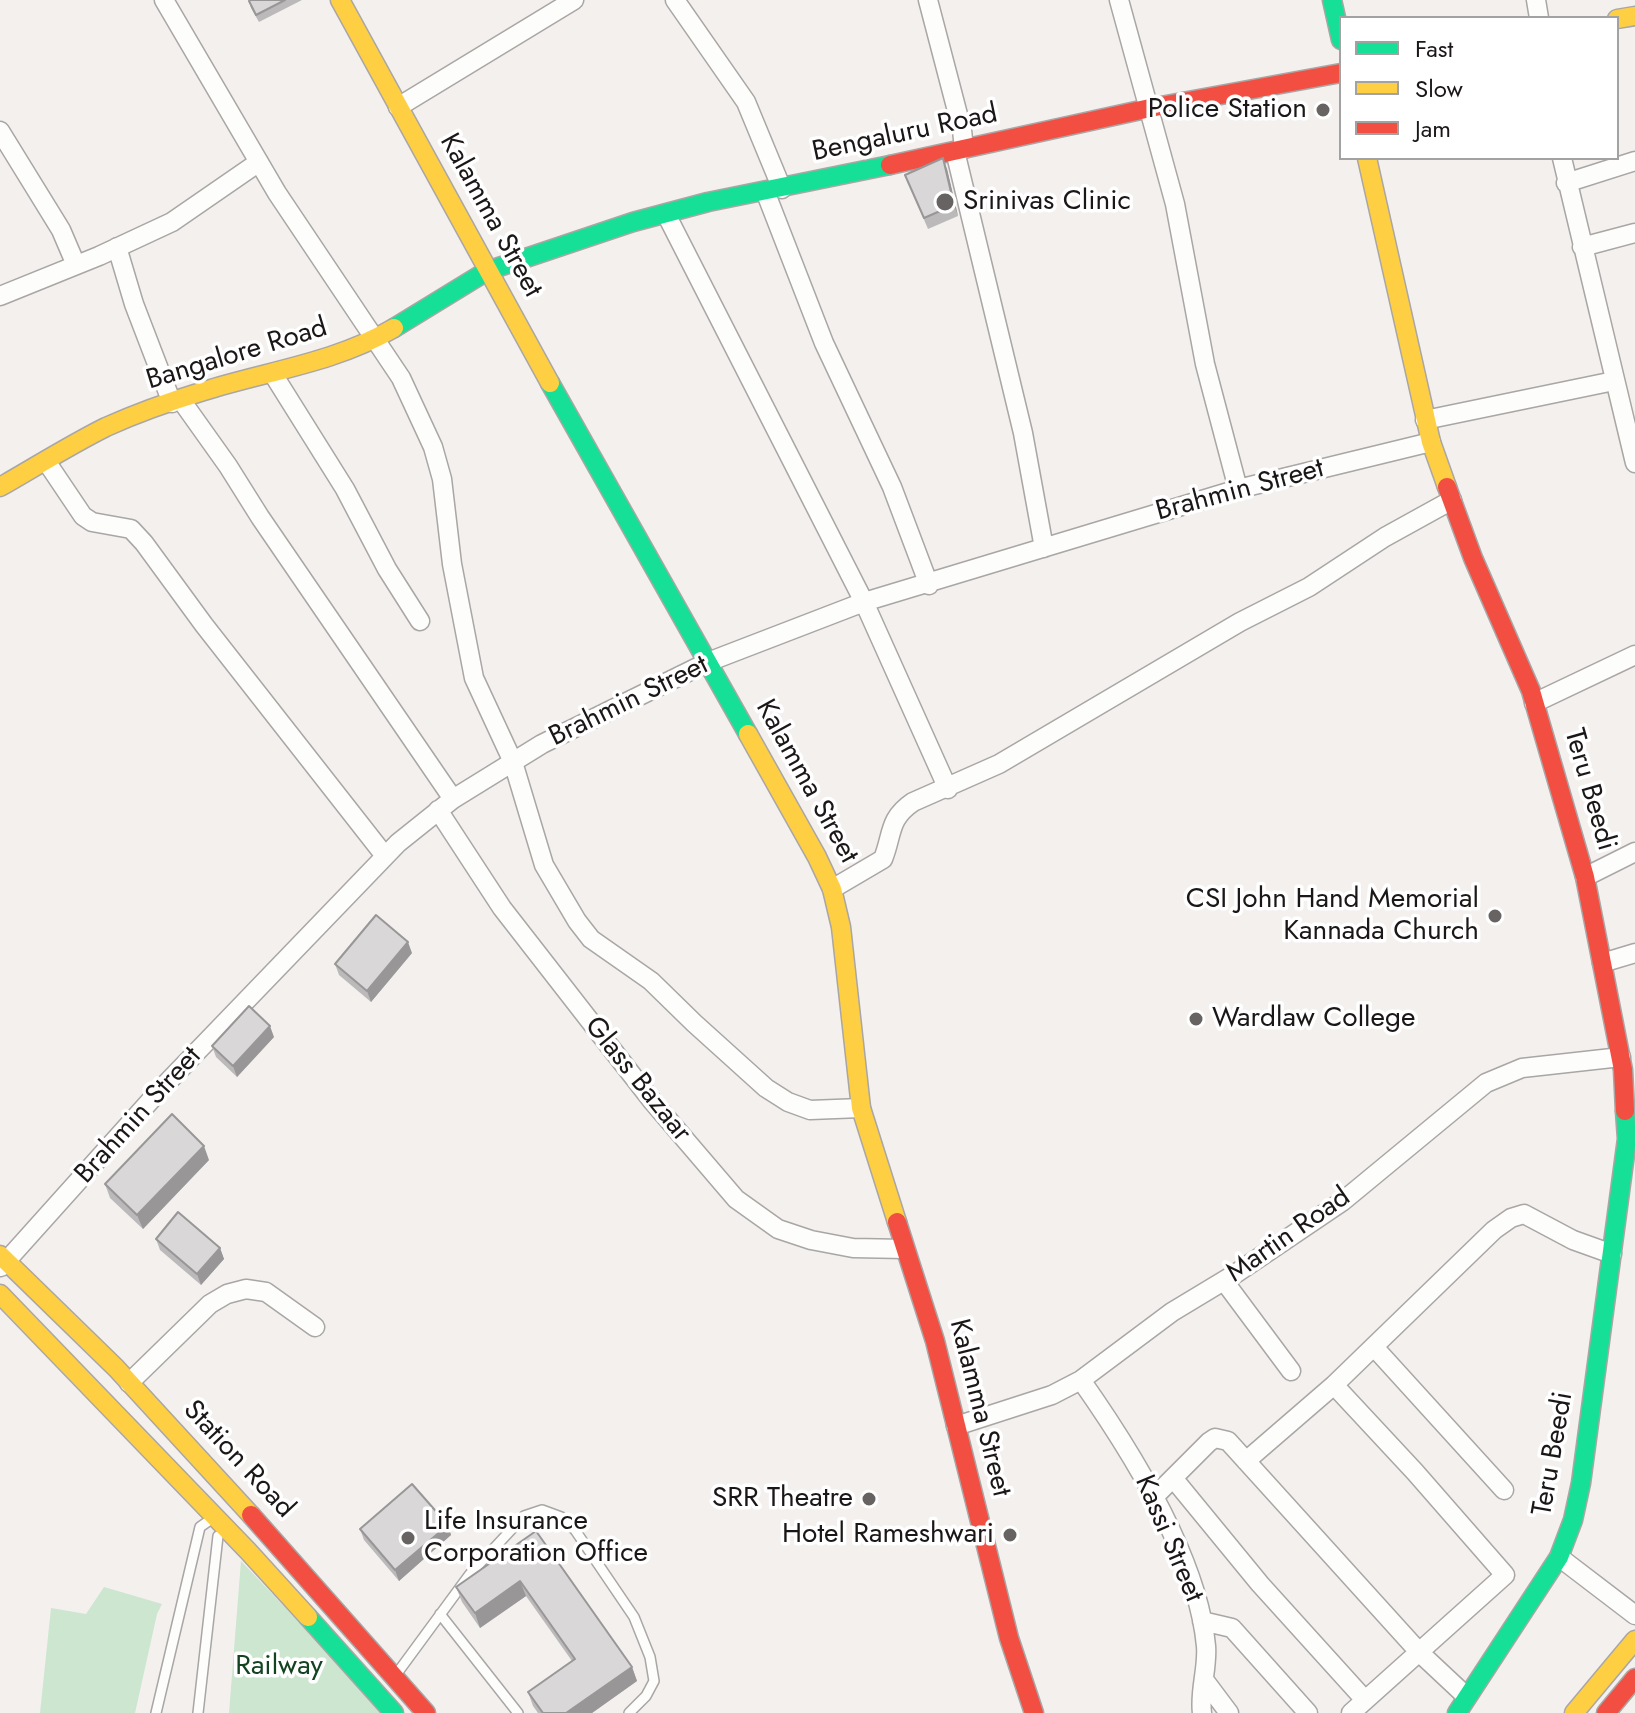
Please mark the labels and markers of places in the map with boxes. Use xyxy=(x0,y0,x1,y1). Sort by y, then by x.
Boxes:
place label: Police Station xyxy=(1148,93,1307,127)
marker: Police Station xyxy=(1314,101,1332,119)
place label: Srinivas Clinic xyxy=(963,185,1131,219)
marker: Srinivas Clinic xyxy=(934,191,956,213)
place label: CSI John Hand Memorial Kannada Church xyxy=(1186,883,1479,949)
marker: CSI John Hand Memorial Kannada Church xyxy=(1486,907,1504,925)
place label: Wardlaw College xyxy=(1212,1002,1415,1036)
marker: Wardlaw College xyxy=(1187,1010,1205,1028)
place label: SRR Theatre xyxy=(712,1482,853,1516)
marker: SRR Theatre xyxy=(860,1490,878,1508)
place label: Life Insurance Corporation Office xyxy=(424,1505,648,1571)
place label: Hotel Rameshwari xyxy=(782,1518,994,1552)
marker: Hotel Rameshwari xyxy=(1001,1526,1019,1544)
marker: Life Insurance Corporation Office xyxy=(399,1529,417,1547)

